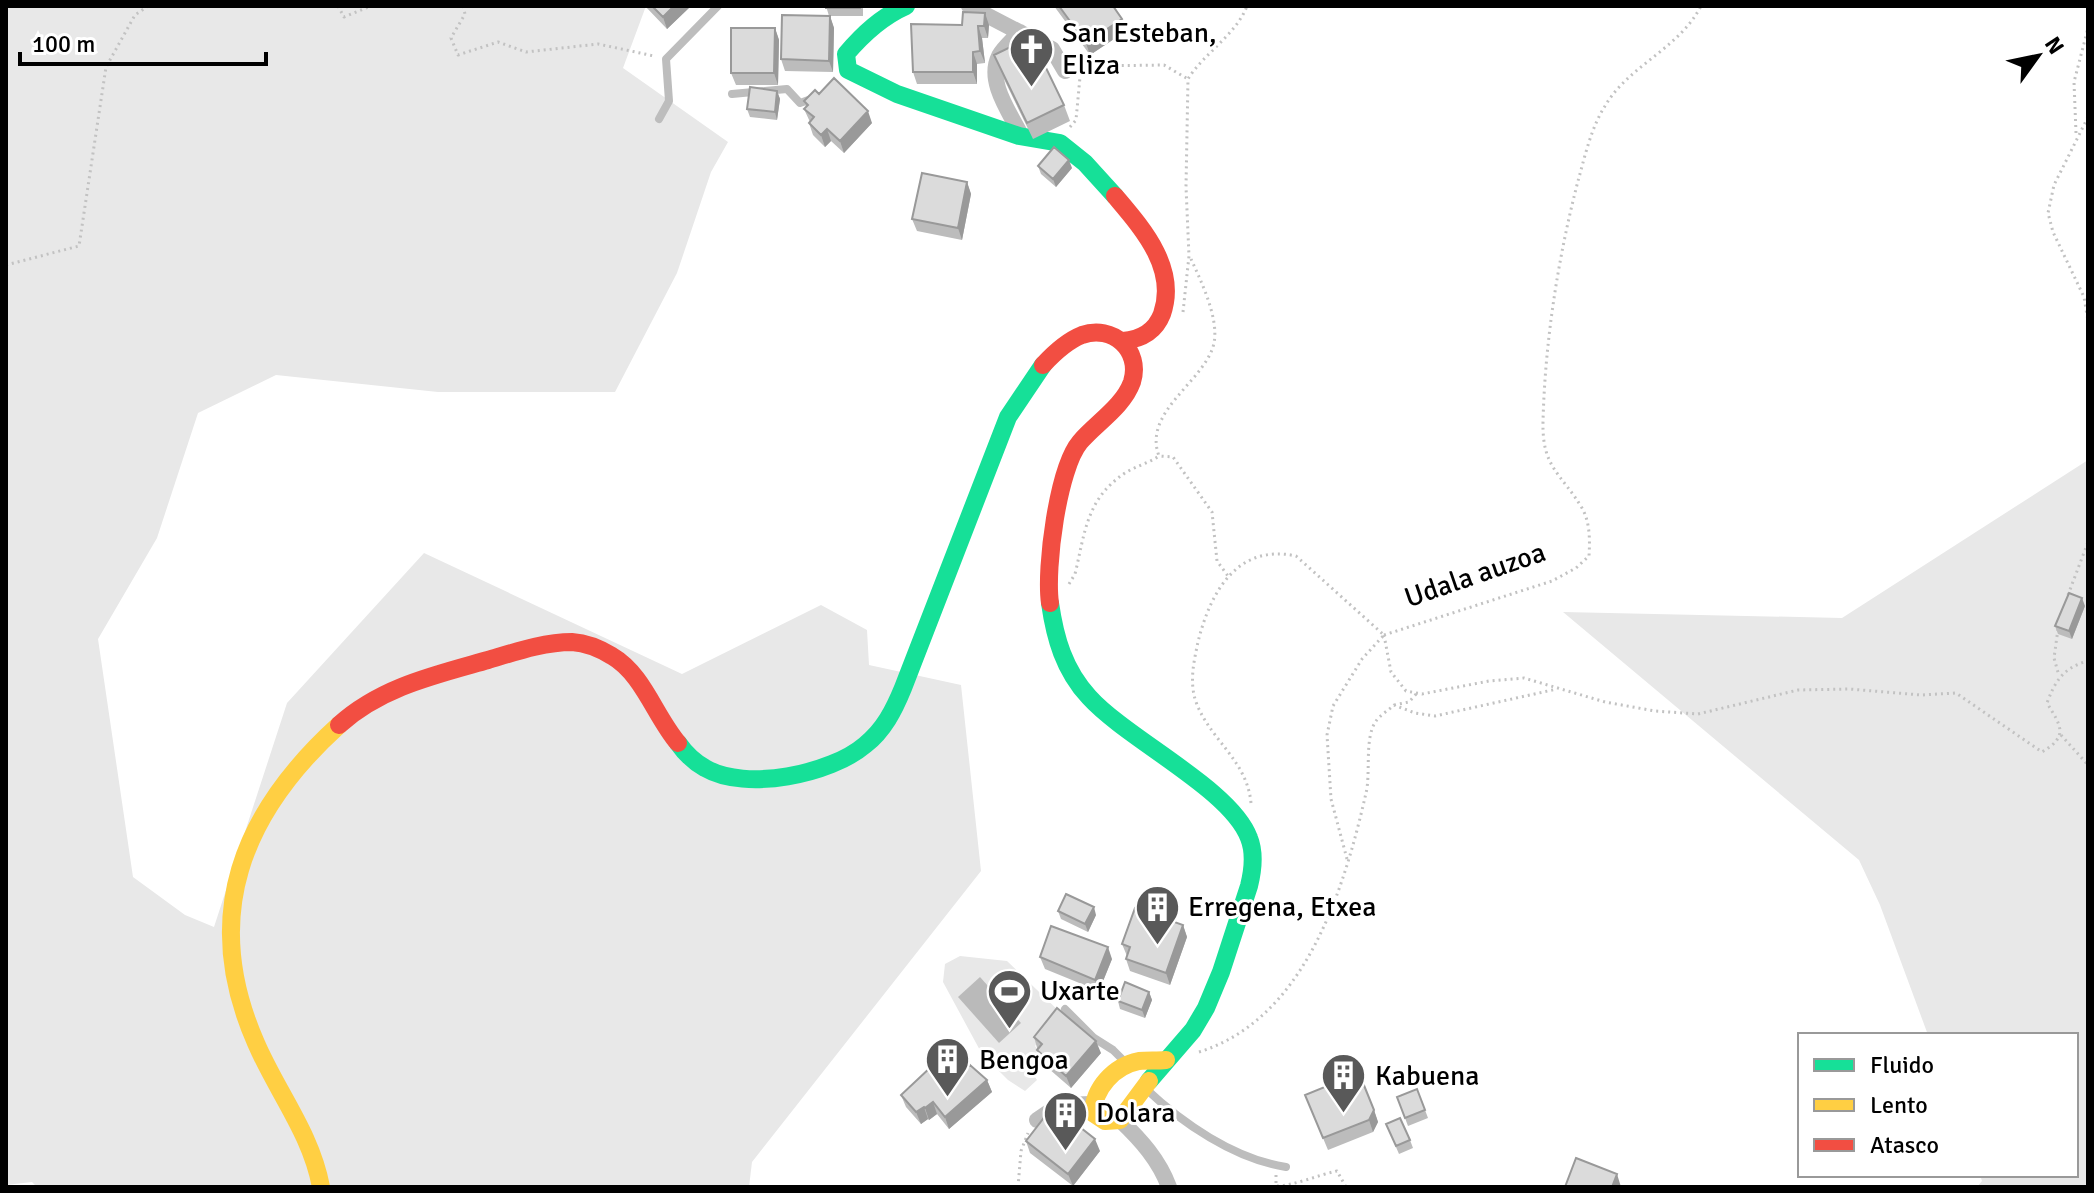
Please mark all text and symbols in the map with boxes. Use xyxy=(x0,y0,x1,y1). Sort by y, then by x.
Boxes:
scale bar xyxy=(20,16,266,66)
place label: San Esteban, Eliza xyxy=(1062,16,1217,82)
north arrow xyxy=(1998,16,2078,96)
church icon: San Esteban, Eliza xyxy=(1007,25,1055,88)
text: 100 m xyxy=(32,29,95,59)
text: N xyxy=(2039,32,2070,59)
street label: Udala auzoa xyxy=(1400,535,1550,615)
building icon: Erregena, Etxea xyxy=(1133,883,1181,946)
place label: Erregena, Etxea xyxy=(1188,890,1376,924)
sports icon: Uxarte xyxy=(985,967,1033,1030)
place label: Uxarte xyxy=(1040,974,1120,1008)
legend xyxy=(1798,1033,2078,1177)
building icon: Bengoa xyxy=(924,1036,972,1099)
place label: Bengoa xyxy=(979,1043,1069,1077)
text: Fluido xyxy=(1870,1050,1934,1080)
building icon: Kabuena xyxy=(1320,1052,1368,1115)
place label: Kabuena xyxy=(1375,1059,1479,1093)
building icon: Dolara xyxy=(1041,1089,1089,1152)
text: Lento xyxy=(1870,1090,1928,1120)
place label: Dolara xyxy=(1096,1096,1175,1130)
text: Atasco xyxy=(1870,1130,1939,1160)

